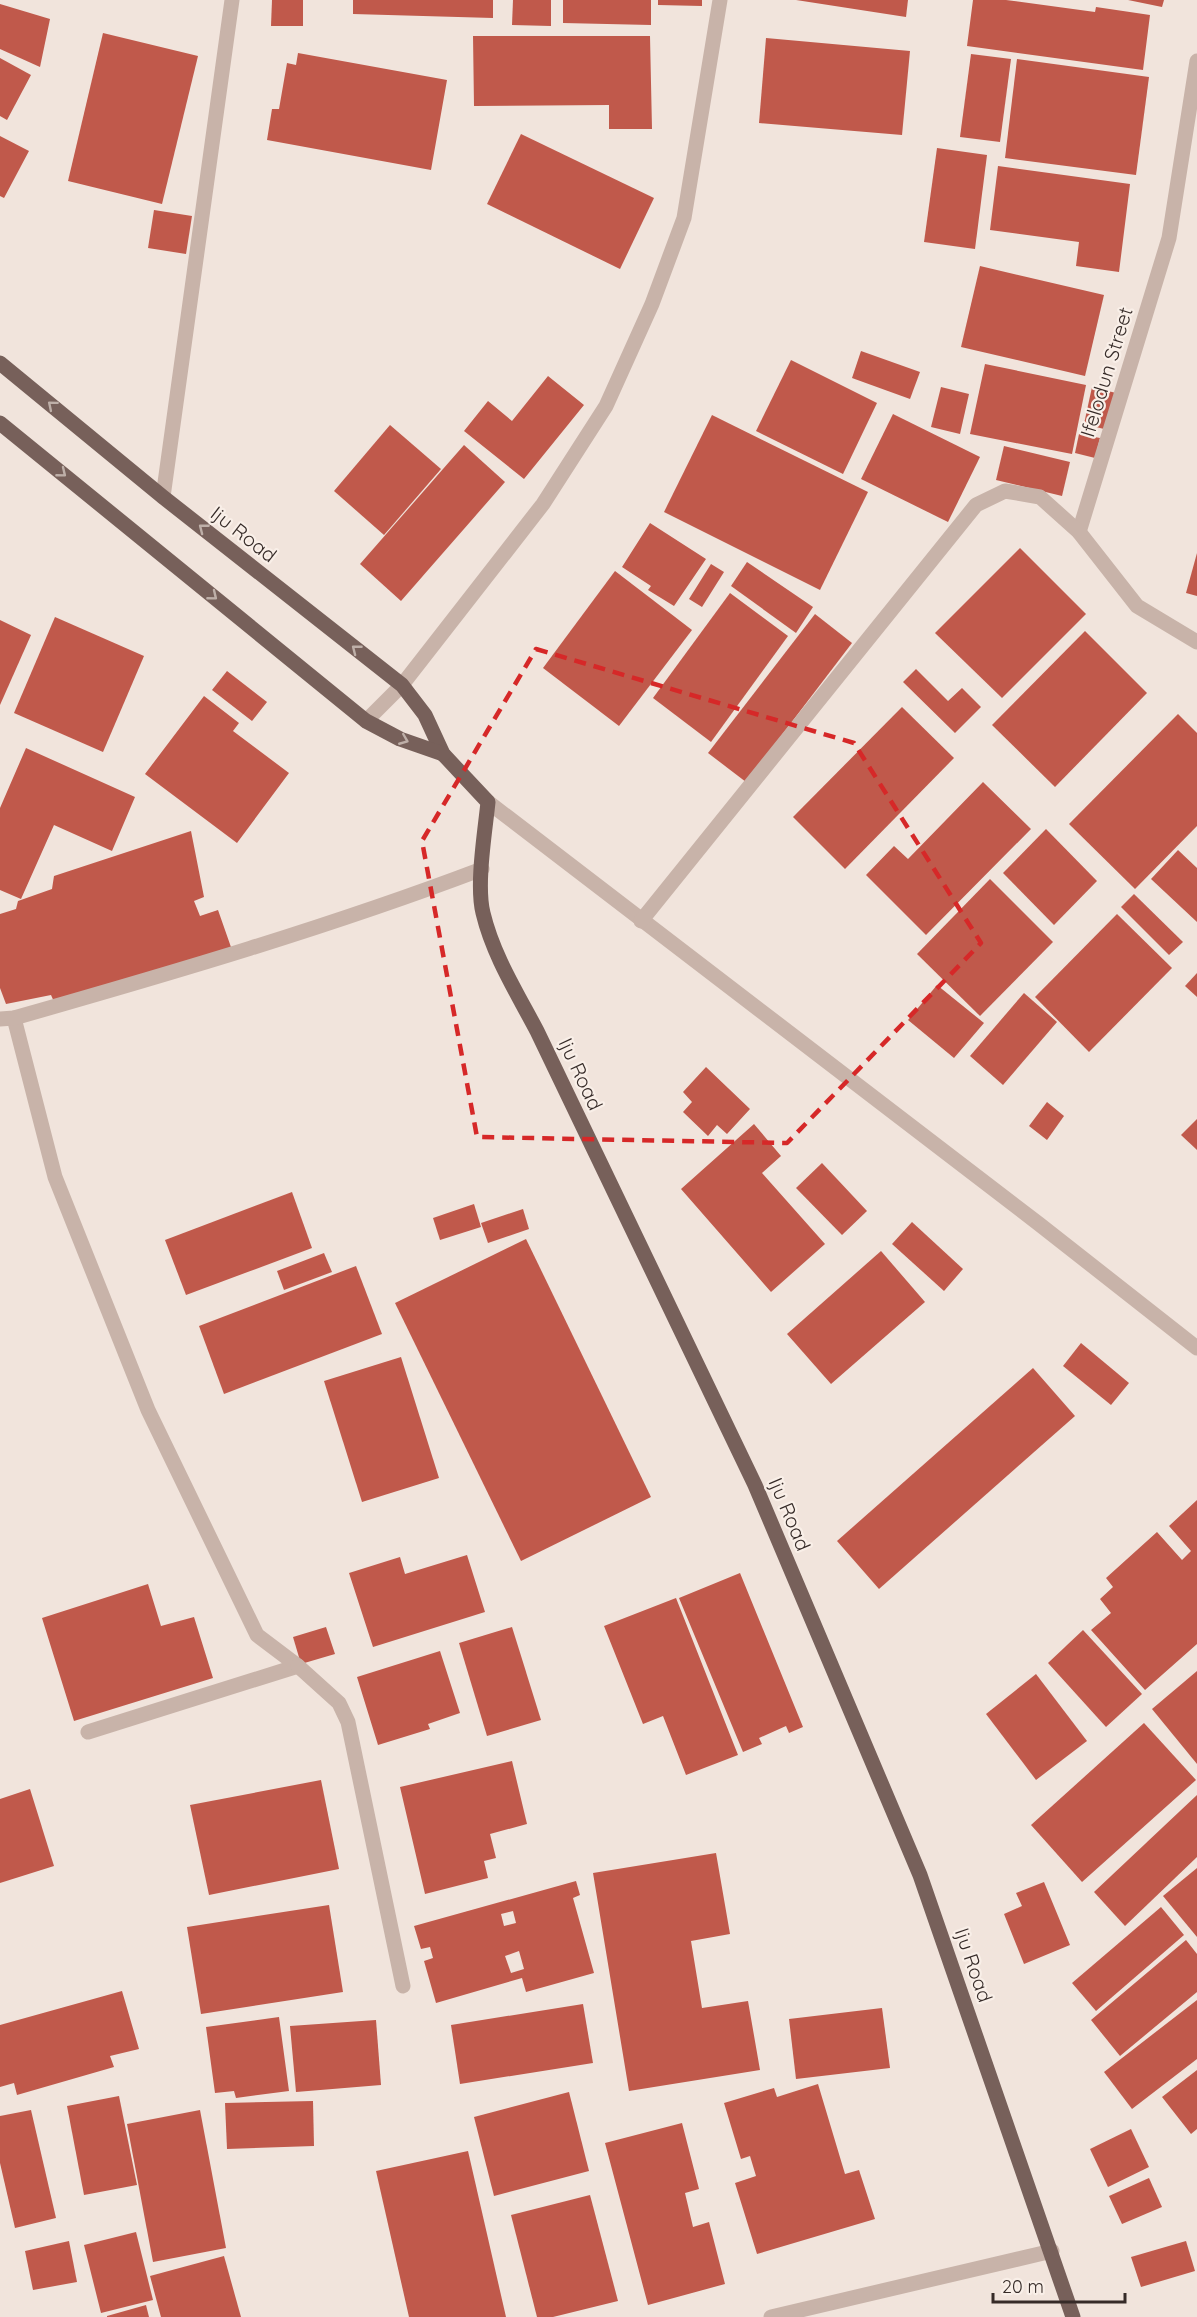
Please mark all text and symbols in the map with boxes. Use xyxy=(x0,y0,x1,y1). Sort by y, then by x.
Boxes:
street label: Ifelodun Street xyxy=(1074,304,1138,440)
one-way arrow xyxy=(47,401,58,412)
one-way arrow xyxy=(55,466,66,477)
street label: Iju Road xyxy=(206,500,282,568)
one-way arrow xyxy=(198,525,209,536)
one-way arrow xyxy=(206,589,217,600)
one-way arrow xyxy=(352,645,363,656)
one-way arrow xyxy=(398,732,408,745)
street label: Iju Road xyxy=(553,1034,609,1114)
street label: Iju Road xyxy=(763,1474,817,1554)
street label: Iju Road xyxy=(950,1925,998,2005)
scale bar xyxy=(993,2266,1125,2304)
text: 20 m xyxy=(1002,2275,1044,2298)

